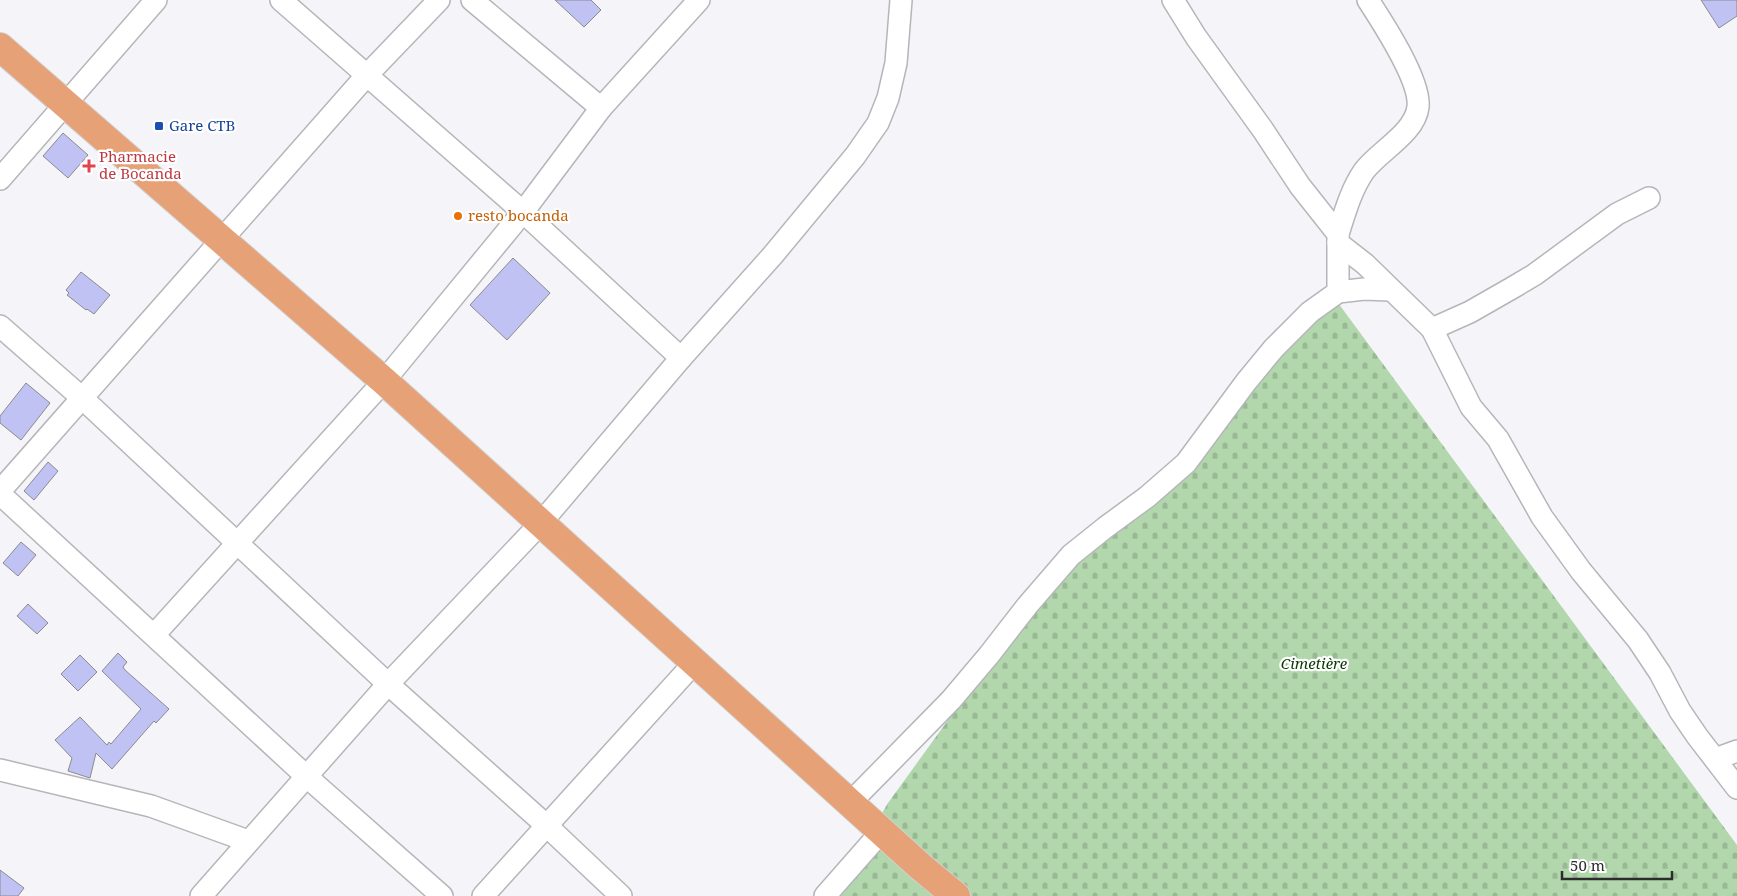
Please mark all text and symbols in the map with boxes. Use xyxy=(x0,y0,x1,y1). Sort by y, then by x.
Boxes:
place label: Gare CTB xyxy=(169,115,235,135)
marker: Gare CTB xyxy=(153,120,165,132)
place label: Pharmacie de Bocanda xyxy=(99,146,182,183)
marker: Pharmacie de Bocanda xyxy=(83,160,95,172)
place label: resto bocanda xyxy=(468,205,569,225)
marker: resto bocanda xyxy=(452,210,464,222)
park label: Cimetière xyxy=(1281,653,1348,673)
scale bar xyxy=(1562,848,1672,880)
text: 50 m xyxy=(1570,855,1605,875)

